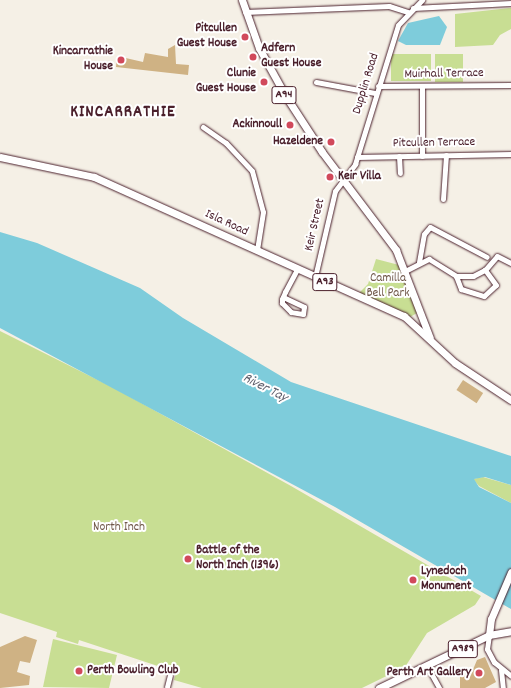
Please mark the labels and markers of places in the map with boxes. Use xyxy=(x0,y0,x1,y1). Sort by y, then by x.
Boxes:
place label: Pitcullen Guest House xyxy=(177,22,237,53)
marker: Pitcullen Guest House xyxy=(240,32,250,42)
place label: Adfern Guest House xyxy=(261,42,321,73)
place label: Kincarrathie House xyxy=(53,45,113,76)
marker: Adfern Guest House xyxy=(248,52,258,62)
marker: Kincarrathie House xyxy=(116,55,126,65)
place label: Clunie Guest House xyxy=(196,67,256,98)
marker: Clunie Guest House xyxy=(259,77,269,87)
place label: Ackinnoull xyxy=(232,117,282,133)
marker: Ackinnoull xyxy=(285,120,295,130)
place label: Hazeldene xyxy=(273,134,323,150)
marker: Hazeldene xyxy=(326,137,336,147)
place label: Keir Villa xyxy=(338,169,381,185)
marker: Keir Villa xyxy=(325,172,335,182)
place label: Battle of the North Inch (1396) xyxy=(196,544,278,575)
marker: Battle of the North Inch (1396) xyxy=(183,554,193,564)
place label: Lynedoch Monument xyxy=(421,565,471,596)
marker: Lynedoch Monument xyxy=(408,575,418,585)
place label: Perth Bowling Club xyxy=(87,663,178,679)
place label: Perth Art Gallery xyxy=(386,665,471,681)
marker: Perth Bowling Club xyxy=(74,666,84,676)
marker: Perth Art Gallery xyxy=(474,668,484,678)

